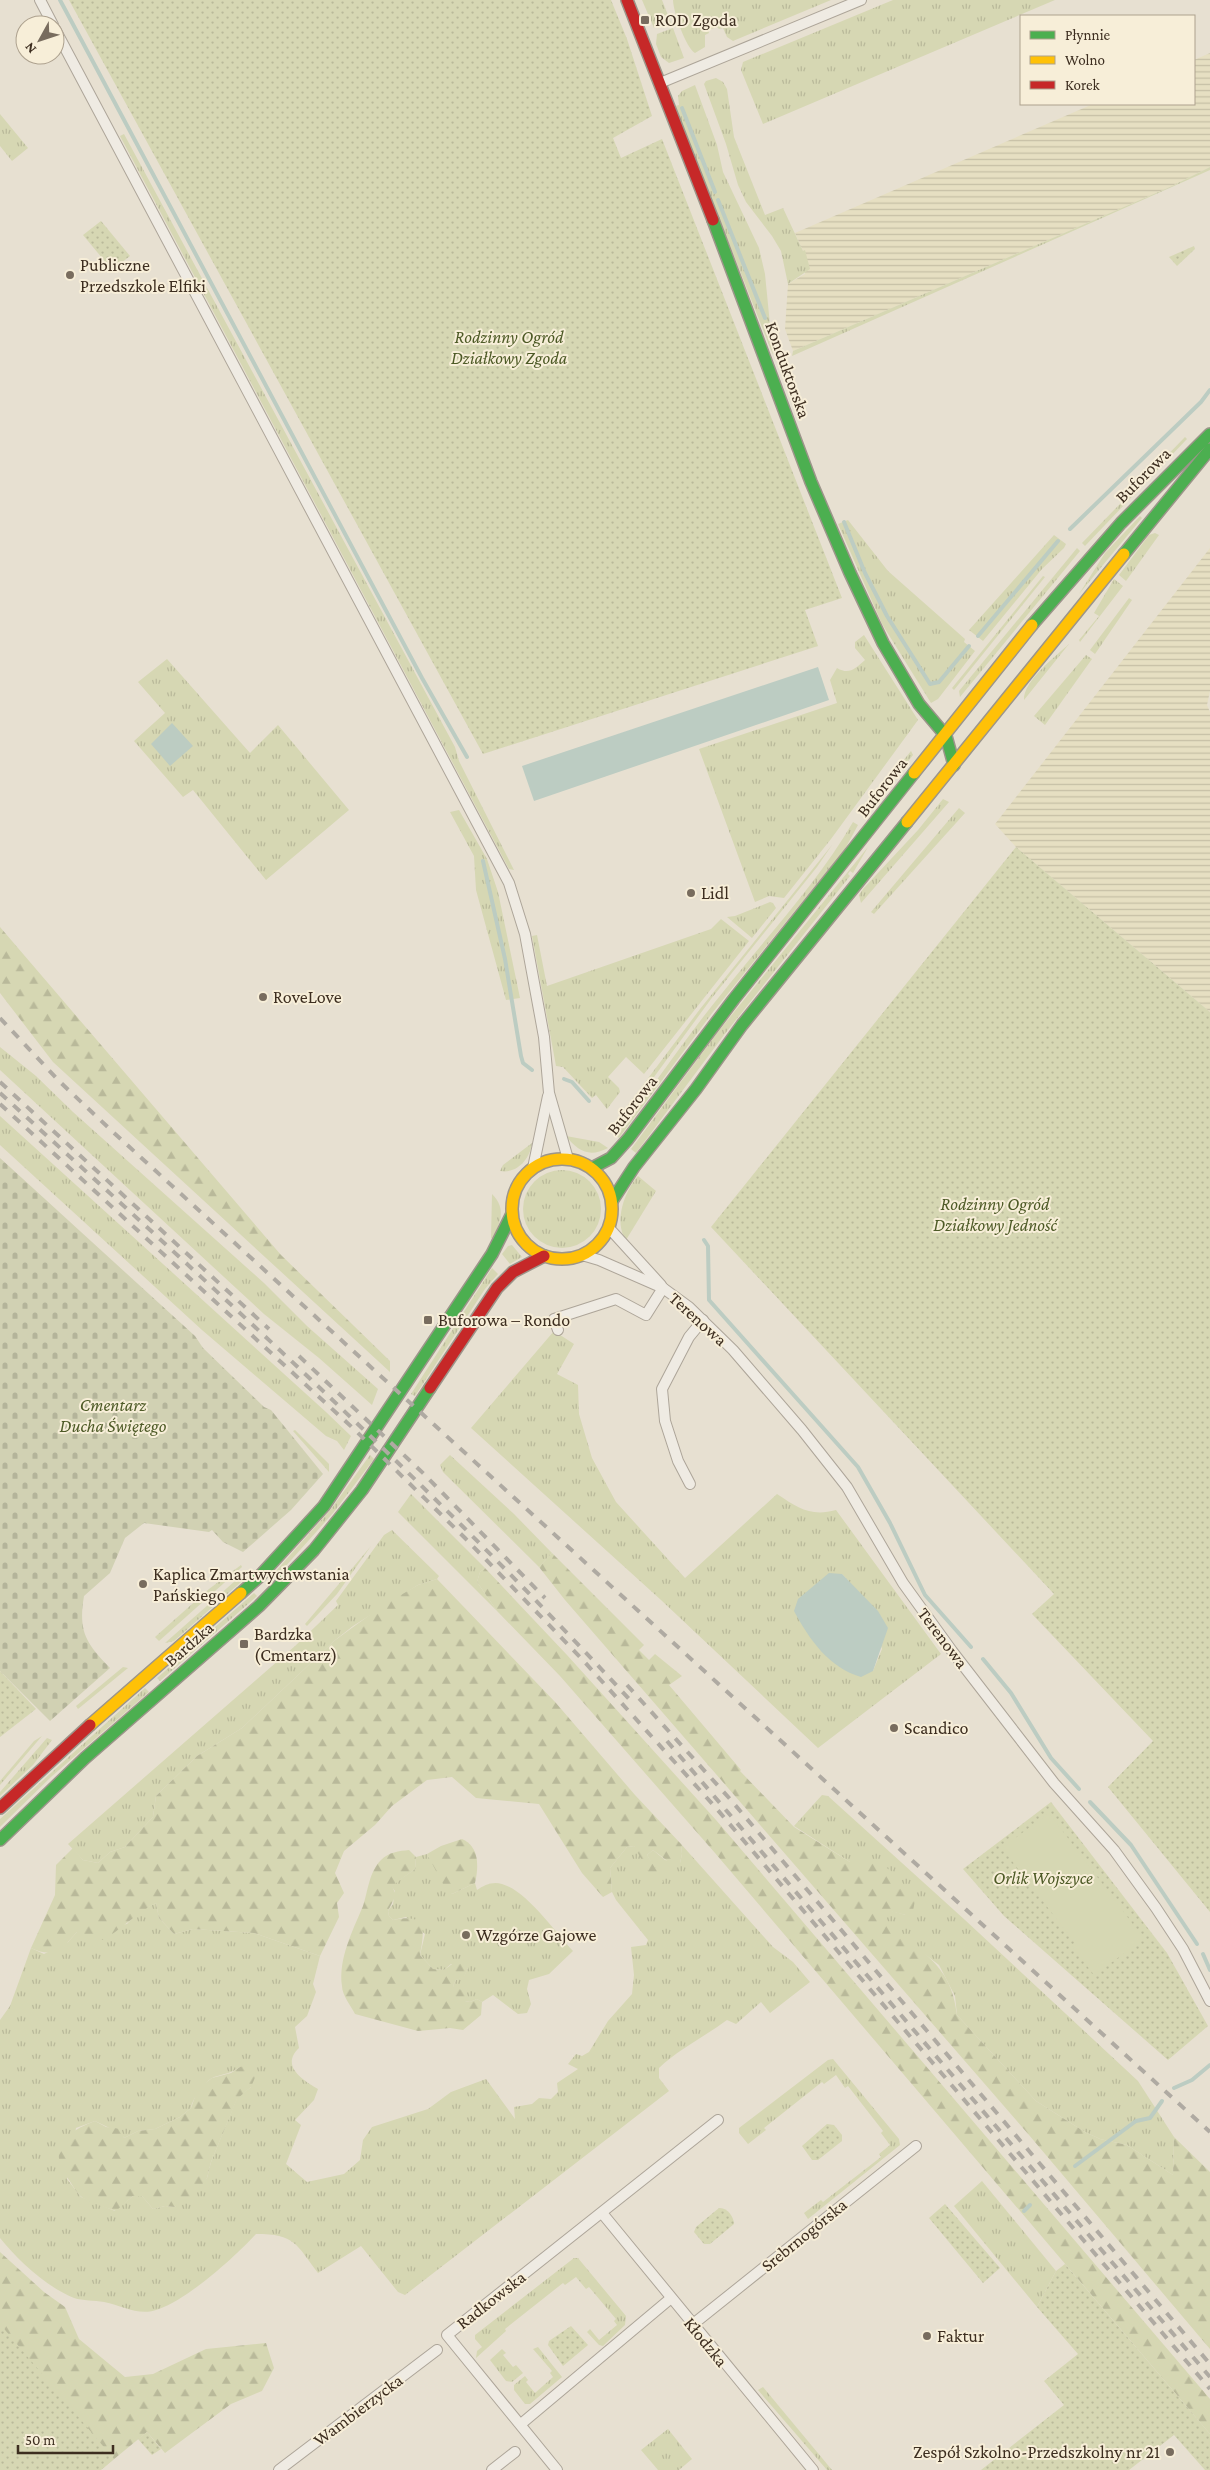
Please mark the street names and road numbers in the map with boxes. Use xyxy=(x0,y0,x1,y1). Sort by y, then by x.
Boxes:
street label: Konduktorska xyxy=(761,319,815,421)
street label: Buforowa xyxy=(1111,443,1175,507)
street label: Buforowa xyxy=(853,753,911,821)
street label: Buforowa xyxy=(603,1071,661,1139)
street label: Terenowa xyxy=(665,1288,731,1350)
street label: Terenowa xyxy=(914,1604,972,1672)
street label: Bardzka xyxy=(160,1617,218,1671)
street label: Srebrnogórska xyxy=(757,2194,851,2276)
street label: Radkowska xyxy=(453,2267,529,2333)
street label: Kłodzka xyxy=(680,2313,732,2371)
street label: Wambierzycka xyxy=(309,2370,407,2450)

